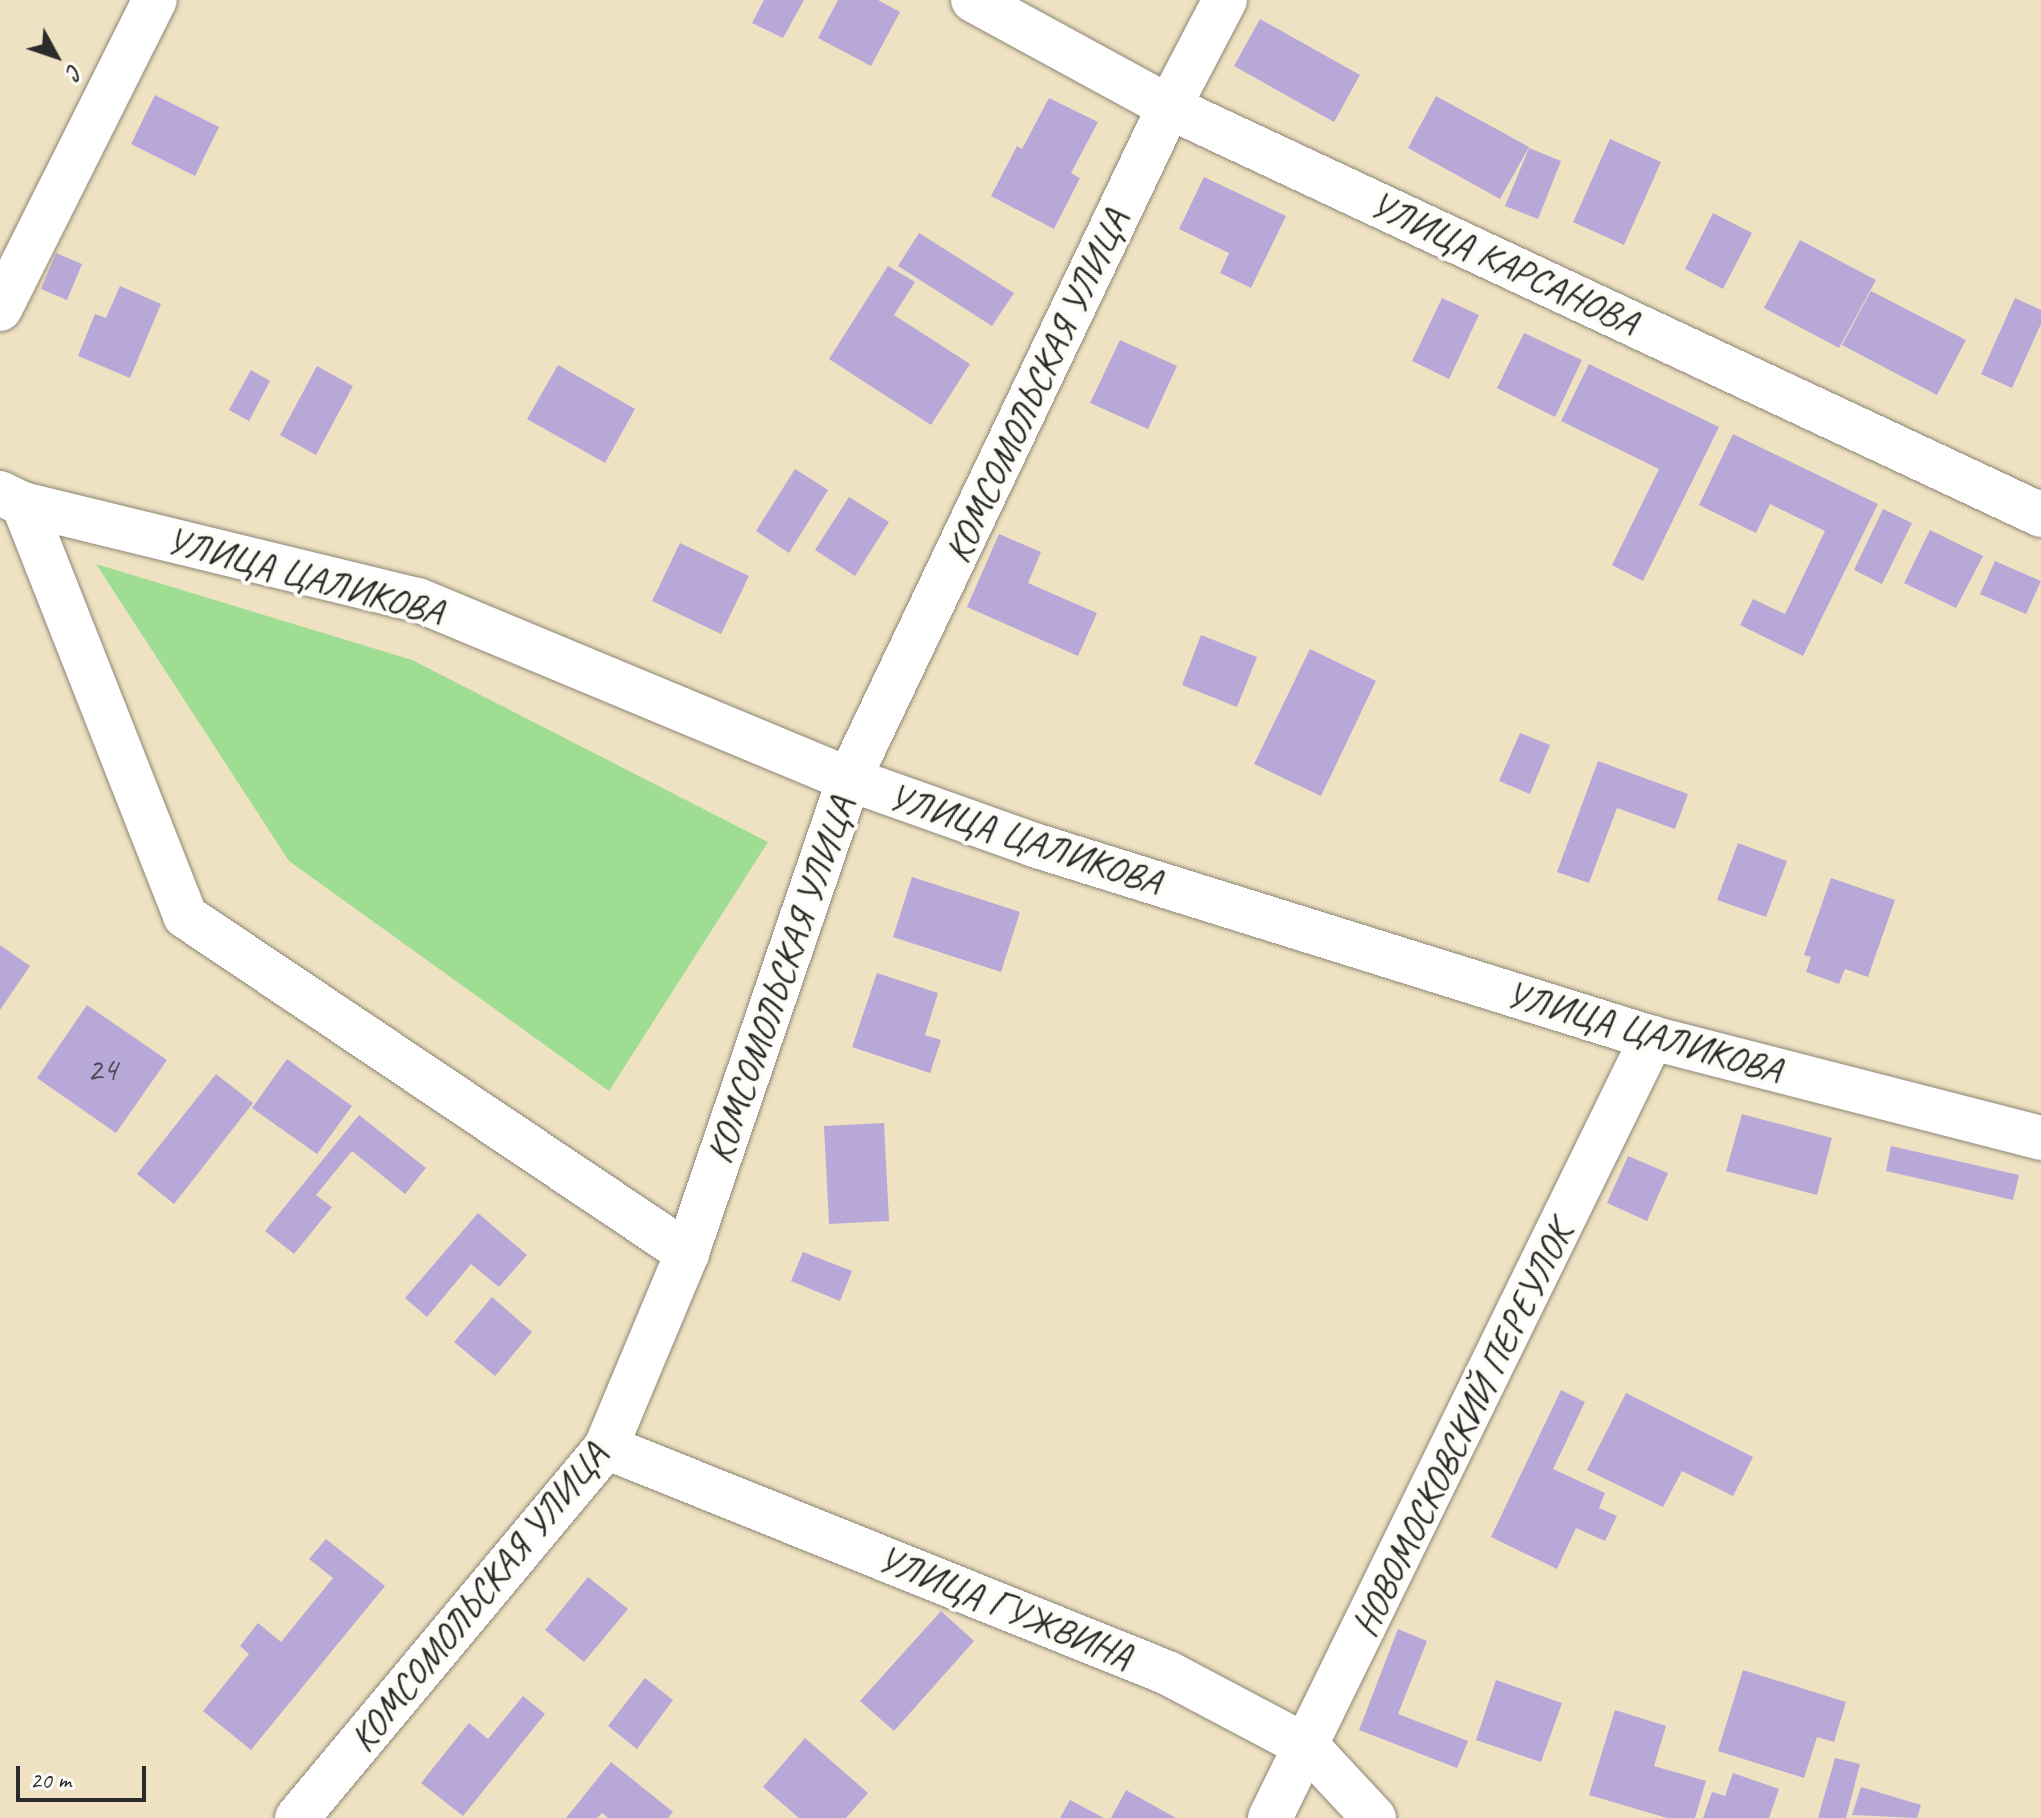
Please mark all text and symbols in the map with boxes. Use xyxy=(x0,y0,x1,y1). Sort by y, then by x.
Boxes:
north arrow xyxy=(16,16,96,96)
text: С xyxy=(60,58,89,85)
street label: УЛИЦА КАРСАНОВА xyxy=(1363,181,1645,345)
street label: КОМСОМОЛЬСКАЯ УЛИЦА xyxy=(935,203,1137,569)
street label: УЛИЦА ЦАЛИКОВА xyxy=(162,517,448,635)
street label: УЛИЦА ЦАЛИКОВА xyxy=(883,774,1167,904)
street label: КОМСОМОЛЬСКАЯ УЛИЦА xyxy=(696,792,864,1168)
street label: УЛИЦА ЦАЛИКОВА xyxy=(1501,971,1787,1093)
house number: 24 xyxy=(87,1049,117,1089)
street label: НОВОМОСКОВСКИЙ ПЕРЕУЛОК xyxy=(1342,1214,1582,1644)
street label: КОМСОМОЛЬСКАЯ УЛИЦА xyxy=(340,1434,616,1760)
street label: УЛИЦА ГУЖВИНА xyxy=(872,1535,1138,1679)
scale bar xyxy=(20,1750,150,1800)
text: 20 m xyxy=(30,1765,71,1795)

